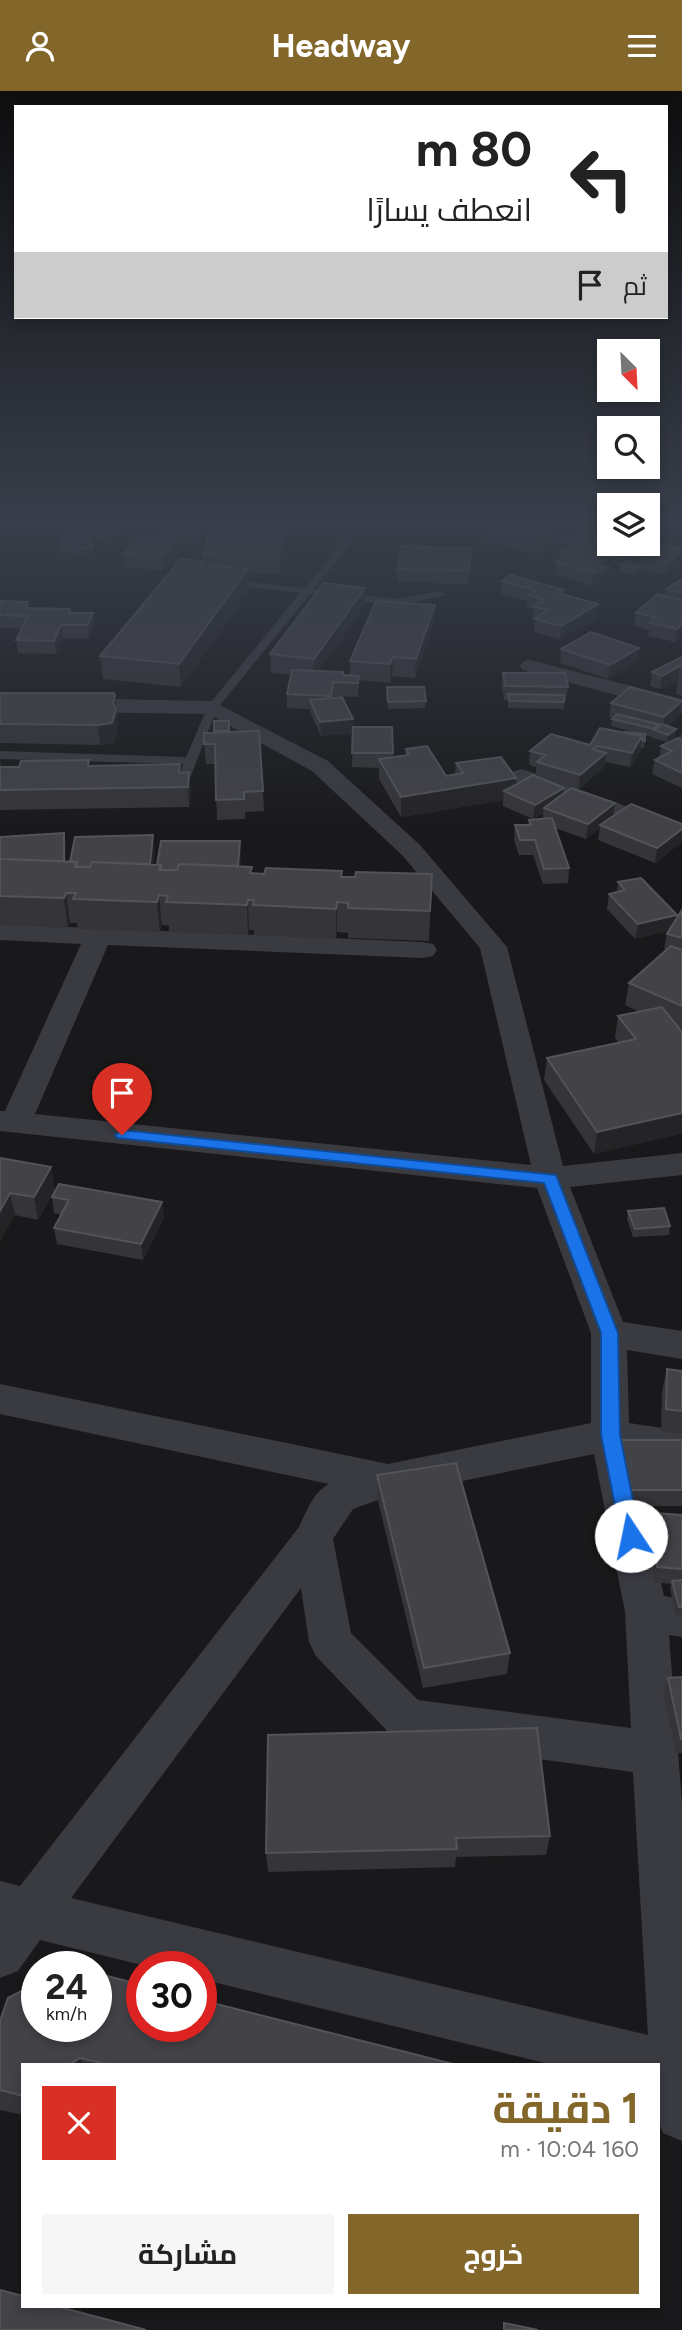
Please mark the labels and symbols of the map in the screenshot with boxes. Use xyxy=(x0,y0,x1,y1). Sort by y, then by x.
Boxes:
north arrow xyxy=(597,339,660,403)
pin xyxy=(92,1063,152,1135)
position arrow xyxy=(594,1499,668,1573)
speed limit sign: 30 xyxy=(126,1951,217,2042)

